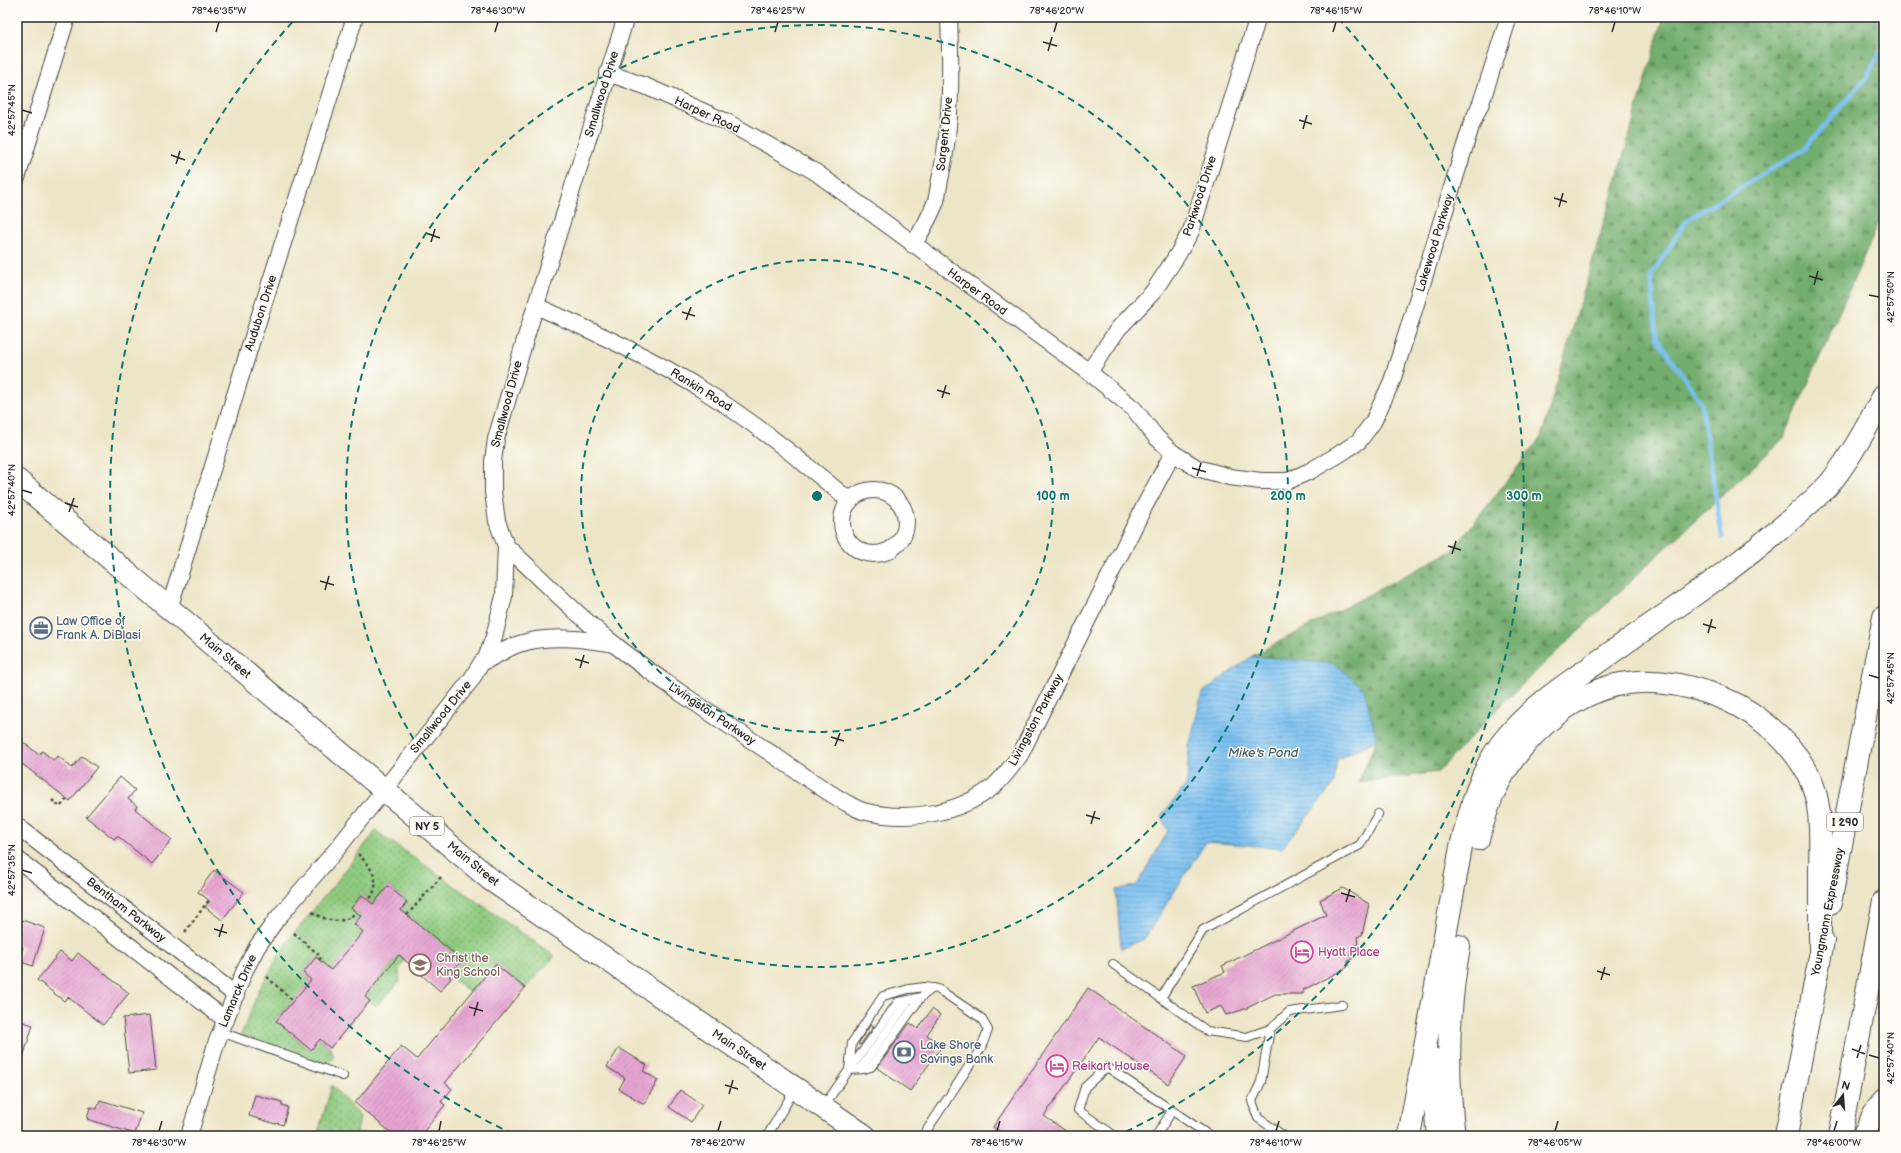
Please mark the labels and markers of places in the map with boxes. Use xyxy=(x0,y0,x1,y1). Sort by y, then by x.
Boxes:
centre of rings xyxy=(810,489,824,503)
place label: Law Office of Frank A. DiBlasi xyxy=(56,614,141,643)
office icon: Law Office of Frank A. DiBlasi xyxy=(28,615,54,641)
hotel icon: Hyatt Place xyxy=(1289,939,1315,965)
place label: Hyatt Place xyxy=(1318,945,1380,960)
place label: Christ the King School xyxy=(436,951,500,980)
school or university icon: Christ the King School xyxy=(407,952,433,978)
place label: Lake Shore Savings Bank xyxy=(920,1038,993,1067)
bank icon: Lake Shore Savings Bank xyxy=(891,1039,917,1065)
hotel icon: Reikart House xyxy=(1044,1053,1070,1079)
place label: Reikart House xyxy=(1072,1059,1150,1074)

